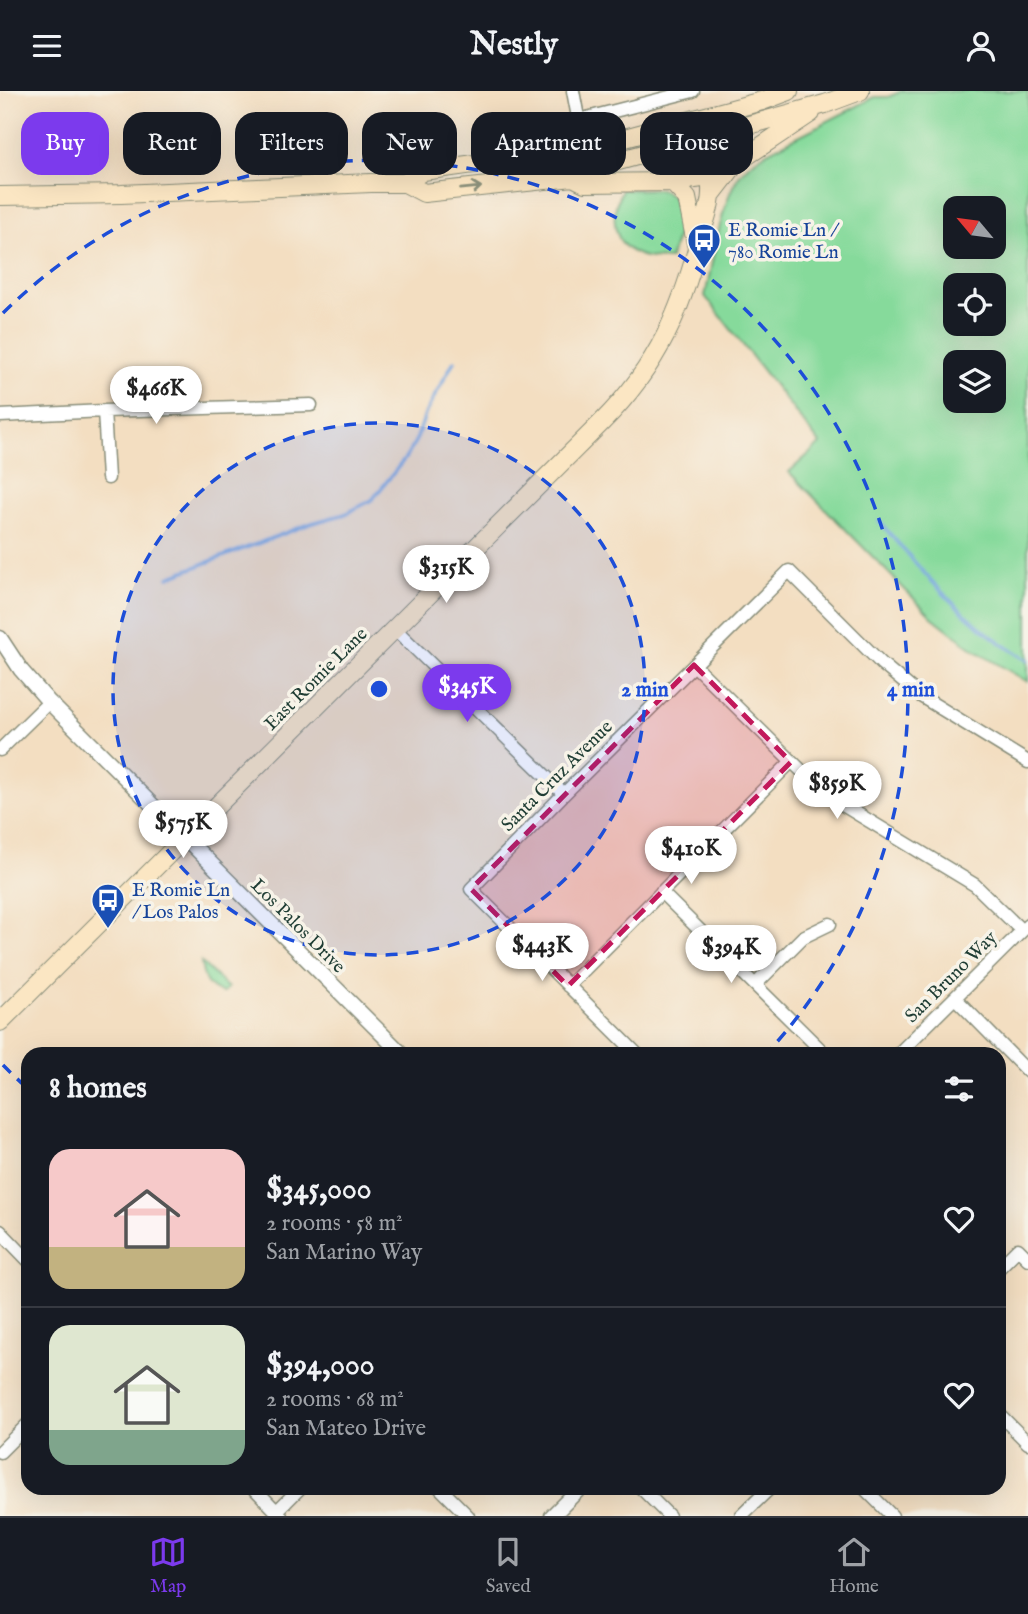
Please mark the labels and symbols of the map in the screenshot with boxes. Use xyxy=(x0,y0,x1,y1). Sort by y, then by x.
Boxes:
one-way arrow xyxy=(459,181,481,194)
north arrow xyxy=(943,196,1006,259)
place label: E Romie Ln / 780 Romie Ln xyxy=(728,219,840,265)
bus stop icon: E Romie Ln / 780 Romie Ln xyxy=(685,221,723,270)
pin: $466K xyxy=(107,367,205,426)
pin: $315K xyxy=(397,545,495,605)
street label: East Romie Lane xyxy=(260,622,373,736)
pin: $345K xyxy=(418,665,516,724)
centre of rings xyxy=(367,677,391,701)
text: 2 min xyxy=(621,677,669,704)
text: 4 min xyxy=(887,677,935,704)
street label: Santa Cruz Avenue xyxy=(497,715,619,837)
pin: $859K xyxy=(788,761,886,821)
pin: $575K xyxy=(134,801,232,860)
pin: $410K xyxy=(642,827,740,886)
street label: Los Palos Drive xyxy=(245,874,350,979)
place label: E Romie Ln / Los Palos xyxy=(132,879,230,925)
bus stop icon: E Romie Ln / Los Palos xyxy=(89,881,127,930)
pin: $443K xyxy=(493,923,591,983)
pin: $394K xyxy=(682,925,780,985)
street label: San Bruno Way xyxy=(900,926,1003,1028)

